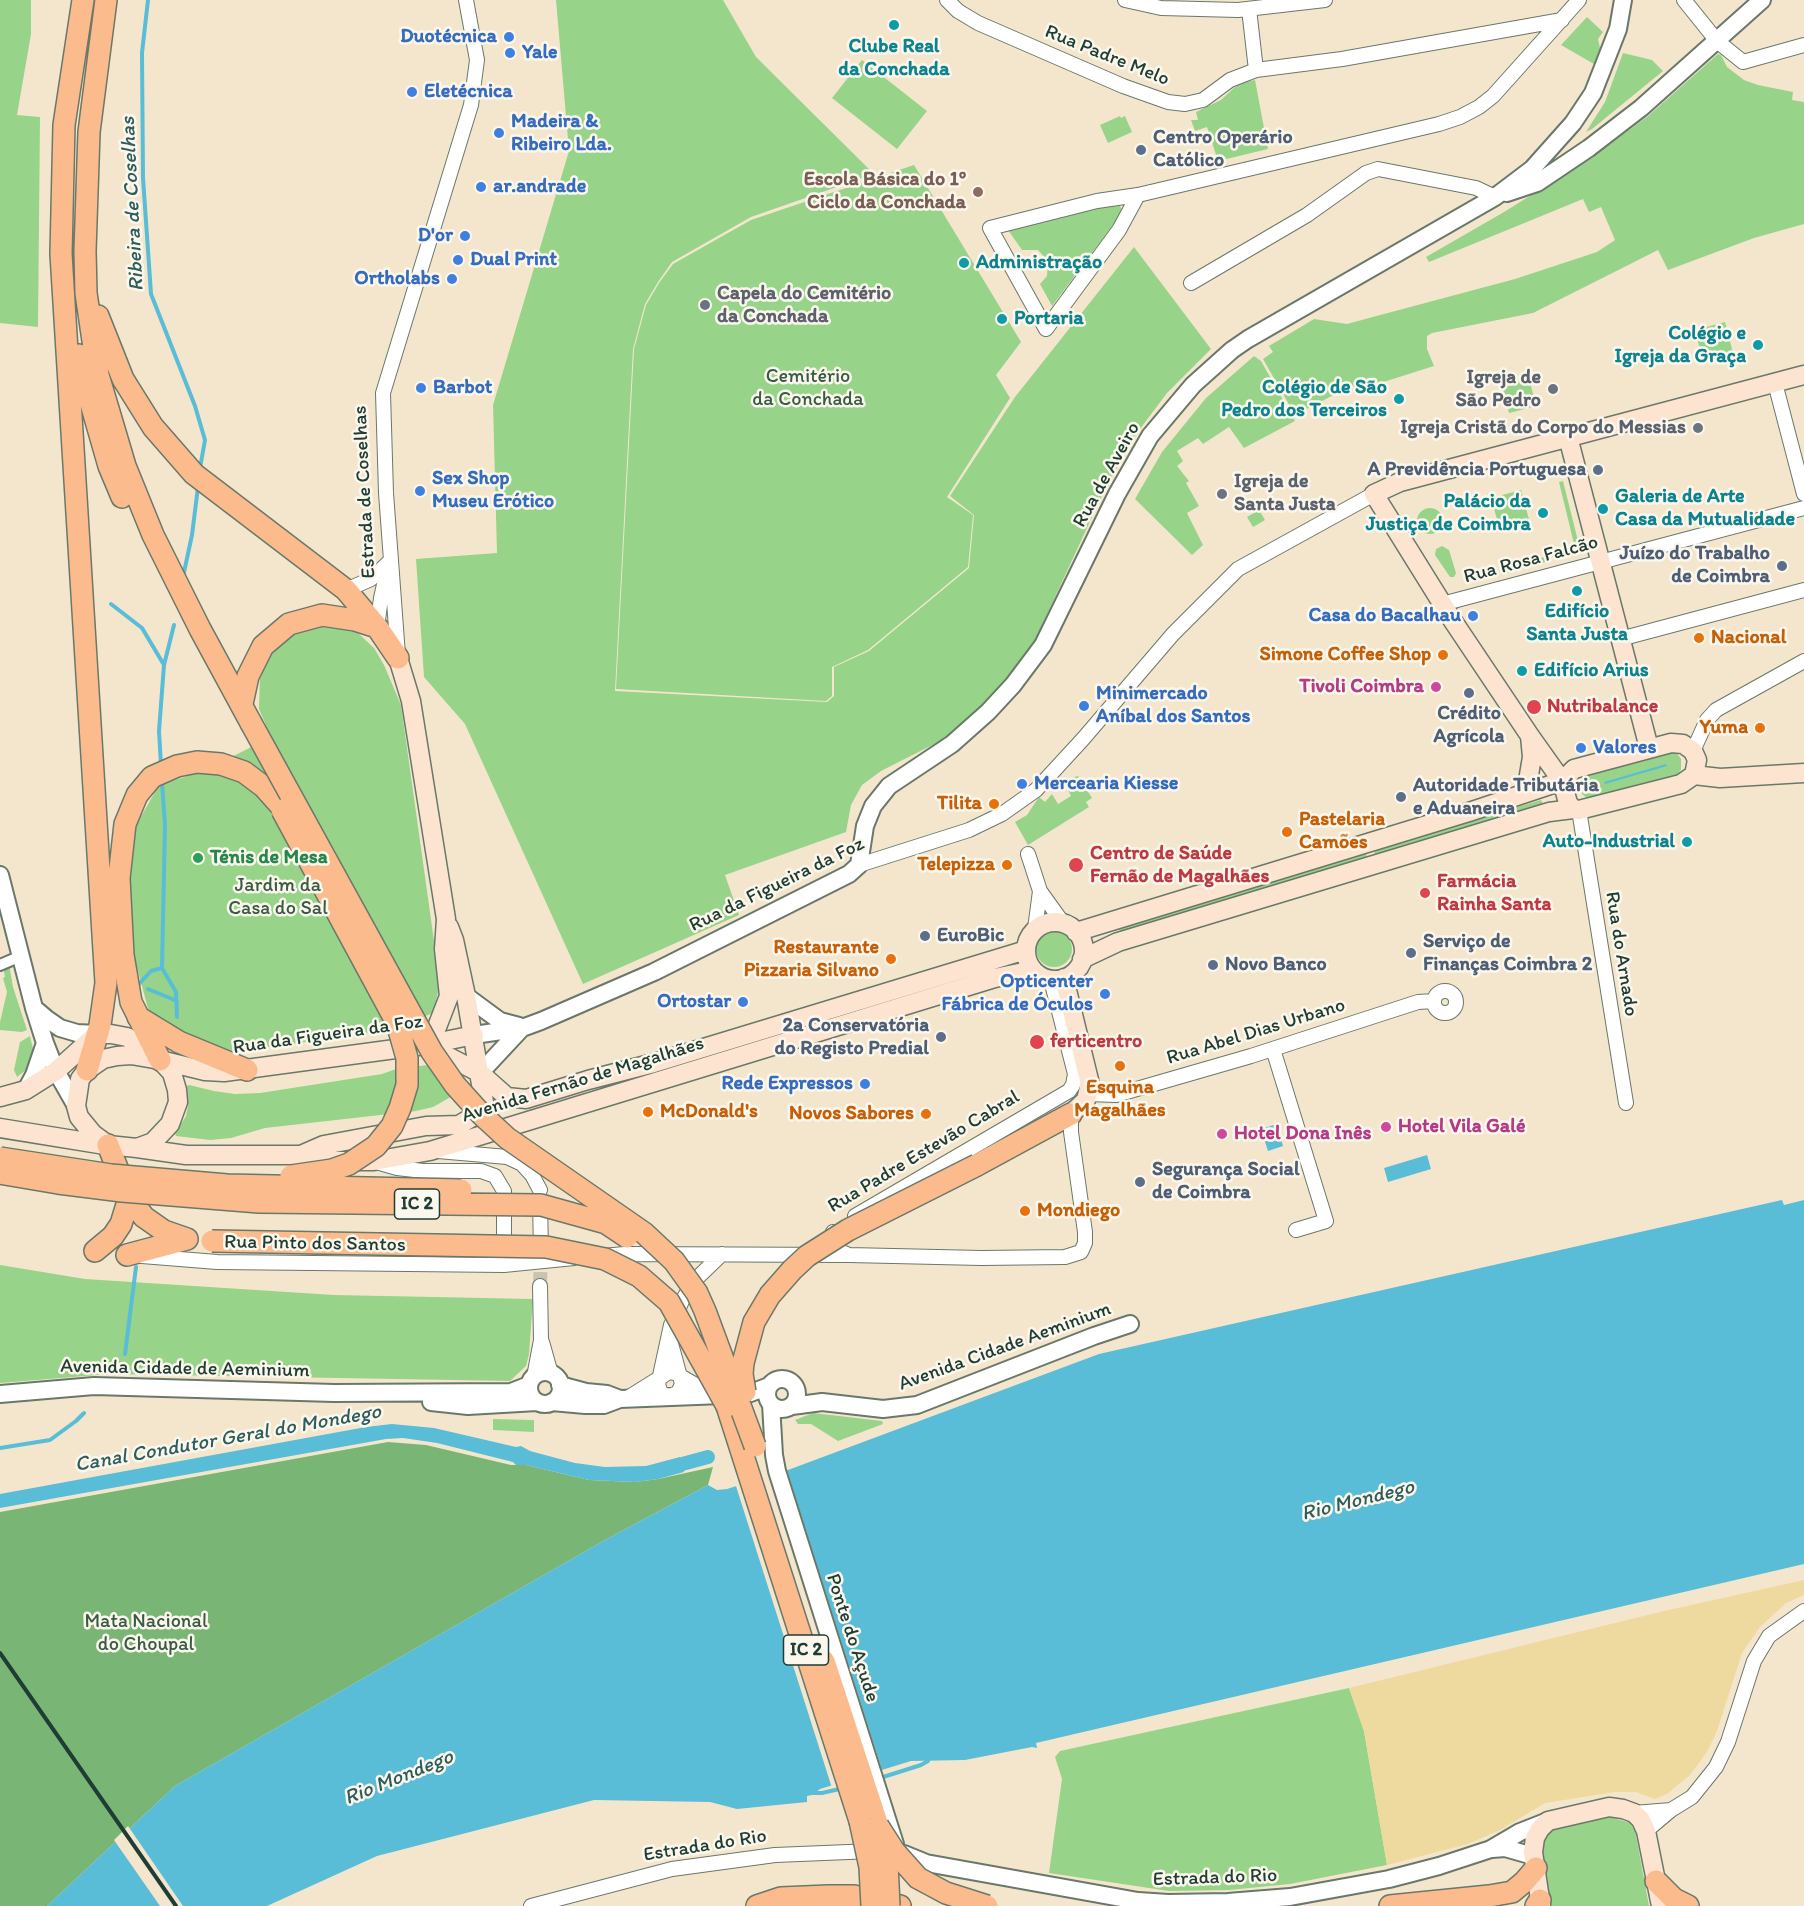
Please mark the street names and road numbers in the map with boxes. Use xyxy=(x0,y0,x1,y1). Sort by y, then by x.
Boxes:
street label: Rua Padre Melo xyxy=(1041,20,1173,92)
street label: Estrada de Coselhas xyxy=(348,405,382,579)
street label: Rua de Aveiro xyxy=(1068,418,1146,532)
street label: Rua Rosa Falcão xyxy=(1461,531,1601,589)
street label: Rua da Figueira da Foz xyxy=(686,832,868,938)
street label: Rua do Arnado xyxy=(1599,890,1643,1018)
street label: Rua Abel Dias Urbano xyxy=(1164,993,1348,1071)
street label: Rua da Figueira da Foz xyxy=(231,1010,425,1060)
street label: Avenida Fernão de Magalhães xyxy=(459,1032,707,1128)
street label: Rua Padre Estevão Cabral xyxy=(824,1085,1024,1219)
road number: IC 2 xyxy=(394,1189,440,1219)
street label: Rua Pinto dos Santos xyxy=(224,1230,406,1258)
street label: Avenida Cidade Aeminium xyxy=(895,1297,1115,1397)
street label: Avenida Cidade de Aeminium xyxy=(60,1355,310,1383)
street label: Ponte do Açude xyxy=(820,1571,884,1705)
road number: IC 2 xyxy=(784,1635,828,1665)
street label: Estrada do Rio xyxy=(642,1824,768,1868)
street label: Estrada do Rio xyxy=(1152,1864,1278,1892)

